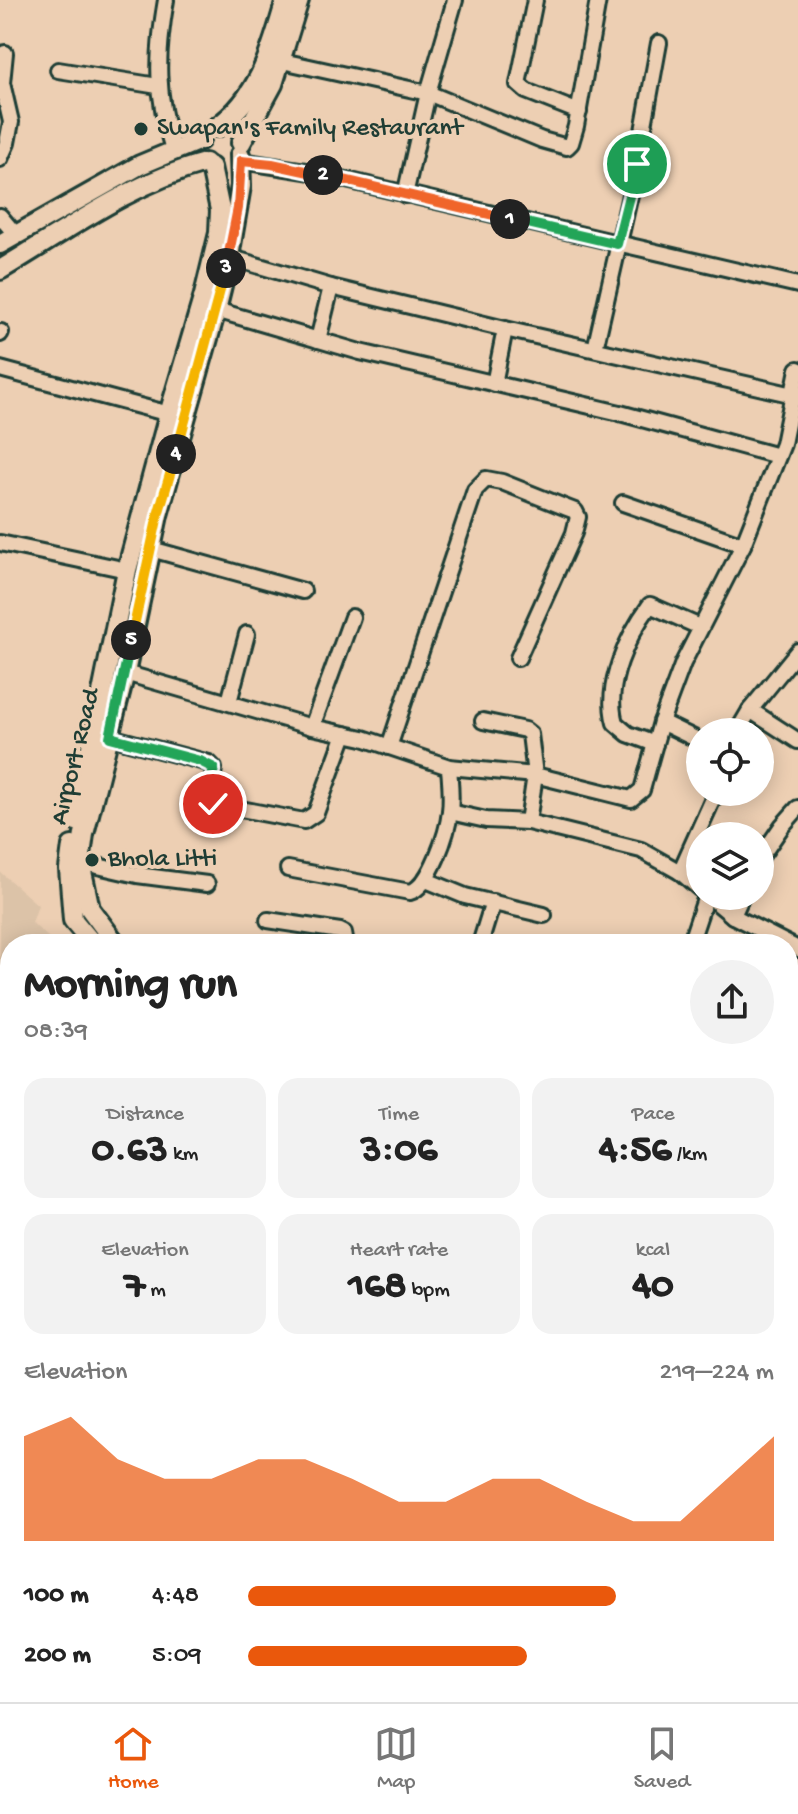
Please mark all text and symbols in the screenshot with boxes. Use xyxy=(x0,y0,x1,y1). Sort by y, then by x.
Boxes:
place label: Swapan's Family Restaurant xyxy=(157,114,465,145)
marker: Swapan's Family Restaurant xyxy=(132,120,150,138)
pin xyxy=(603,130,671,198)
icon: arrive xyxy=(615,142,659,186)
pin: 2 xyxy=(303,155,343,195)
text: 2 xyxy=(318,162,328,188)
pin: 1 xyxy=(490,199,530,239)
text: 1 xyxy=(506,206,514,232)
pin: 3 xyxy=(206,248,246,288)
text: 3 xyxy=(220,255,232,281)
pin: 4 xyxy=(156,434,196,474)
text: 4 xyxy=(171,441,181,467)
pin: 5 xyxy=(111,620,151,660)
text: 5 xyxy=(125,627,137,653)
street label: Airport Road xyxy=(45,684,109,828)
map controls xyxy=(686,718,774,910)
button: locate xyxy=(686,718,774,806)
pin xyxy=(179,770,247,838)
icon: check xyxy=(191,782,235,826)
button: layers xyxy=(686,822,774,910)
place label: Bhola Litti xyxy=(107,845,217,876)
marker: Bhola Litti xyxy=(83,851,101,869)
button: share xyxy=(690,960,774,1044)
text: Morning run xyxy=(24,961,237,1013)
text: 08:39 xyxy=(24,1017,88,1048)
text: Distance xyxy=(106,1102,184,1128)
text: Time xyxy=(379,1102,419,1128)
text: Pace xyxy=(631,1102,675,1128)
text: 0.63 xyxy=(92,1128,168,1175)
text: 3:06 xyxy=(361,1128,437,1175)
text: 4:56 xyxy=(599,1128,671,1175)
text: km xyxy=(168,1142,198,1168)
text: /km xyxy=(671,1142,707,1168)
text: Elevation xyxy=(101,1238,189,1264)
text: Heart rate xyxy=(350,1238,448,1264)
text: kcal xyxy=(636,1238,670,1264)
text: 7 xyxy=(124,1264,145,1311)
text: 168 xyxy=(348,1264,407,1311)
text: 40 xyxy=(632,1264,674,1311)
text: m xyxy=(145,1278,166,1304)
text: bpm xyxy=(407,1278,450,1304)
text: Elevation xyxy=(24,1358,127,1389)
text: 219–224 m xyxy=(659,1358,774,1389)
text: 100 m xyxy=(24,1581,89,1612)
text: 4:48 xyxy=(152,1581,199,1612)
text: 200 m xyxy=(24,1641,91,1672)
text: 5:09 xyxy=(152,1641,202,1672)
tab: Home xyxy=(108,1722,159,1796)
tab: Map xyxy=(374,1722,418,1796)
tab: Saved xyxy=(634,1722,690,1796)

